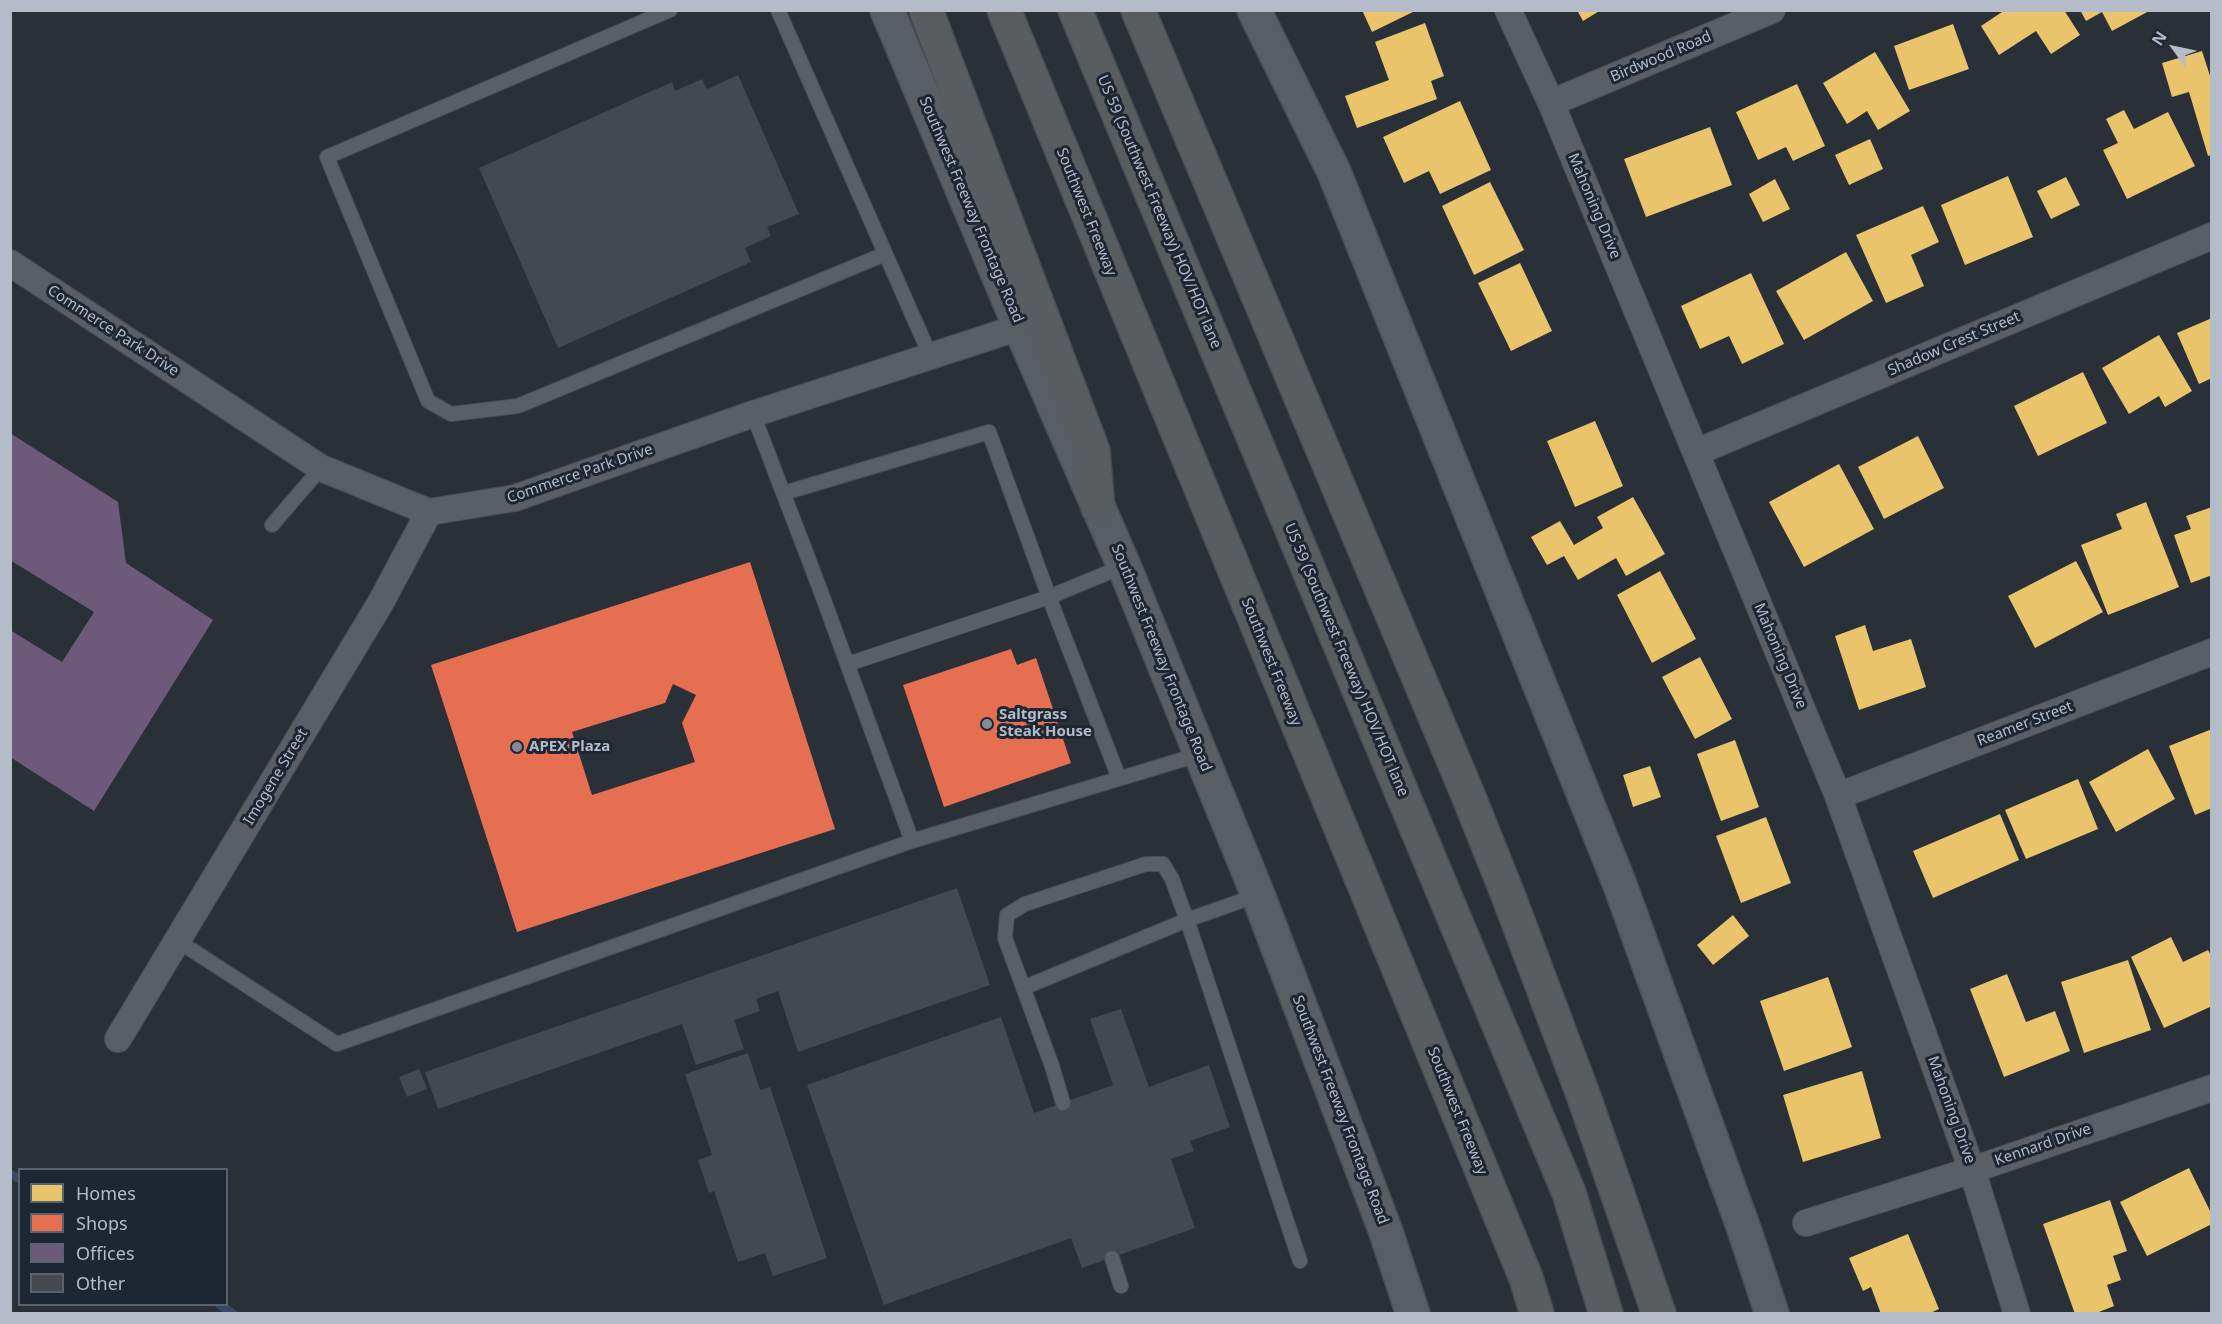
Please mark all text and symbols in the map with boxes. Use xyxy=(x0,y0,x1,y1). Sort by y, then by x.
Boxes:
north arrow xyxy=(2144,18,2204,78)
text: N xyxy=(2146,27,2172,50)
street label: Birdwood Road xyxy=(1608,28,1714,86)
street label: US 59 (Southwest Freeway) HOV/HOT lane xyxy=(1093,73,1225,351)
street label: Southwest Freeway Frontage Road xyxy=(915,94,1027,326)
street label: Southwest Freeway xyxy=(1052,146,1120,278)
street label: Mahoning Drive xyxy=(1564,150,1624,262)
street label: Commerce Park Drive xyxy=(44,282,182,380)
street label: Shadow Crest Street xyxy=(1885,308,2023,380)
street label: Commerce Park Drive xyxy=(505,441,655,507)
street label: US 59 (Southwest Freeway) HOV/HOT lane xyxy=(1280,521,1412,799)
street label: Southwest Freeway Frontage Road xyxy=(1107,542,1215,774)
street label: Southwest Freeway xyxy=(1237,596,1305,728)
street label: Mahoning Drive xyxy=(1750,600,1810,712)
street label: Reamer Street xyxy=(1975,698,2075,750)
place label: Saltgrass Steak House xyxy=(999,706,1092,741)
marker: Saltgrass Steak House xyxy=(980,717,994,731)
street label: Imogene Street xyxy=(240,725,312,829)
place label: APEX Plaza xyxy=(529,738,610,756)
marker: APEX Plaza xyxy=(510,740,524,754)
street label: Southwest Freeway Frontage Road xyxy=(1288,993,1392,1227)
street label: Southwest Freeway xyxy=(1423,1045,1491,1177)
street label: Mahoning Drive xyxy=(1923,1054,1979,1166)
street label: Kennard Drive xyxy=(1992,1120,2094,1170)
legend xyxy=(18,1168,228,1306)
text: Homes xyxy=(76,1181,136,1205)
text: Shops xyxy=(76,1211,128,1235)
text: Offices xyxy=(76,1241,135,1265)
text: Other xyxy=(76,1271,125,1295)

